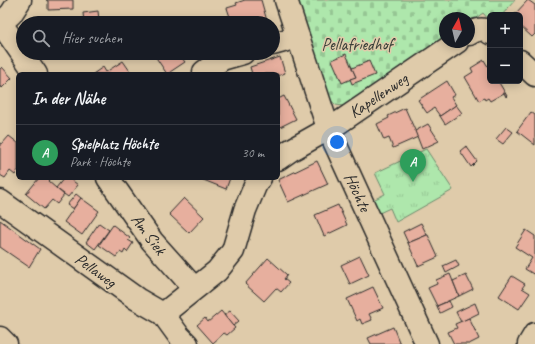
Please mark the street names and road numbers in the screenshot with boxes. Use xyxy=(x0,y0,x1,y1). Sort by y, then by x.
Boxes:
street label: Kapellenweg xyxy=(345,68,412,123)
street label: Höchte xyxy=(339,169,376,216)
street label: Am Siek xyxy=(126,210,172,260)
street label: Pellaweg xyxy=(71,248,121,293)

